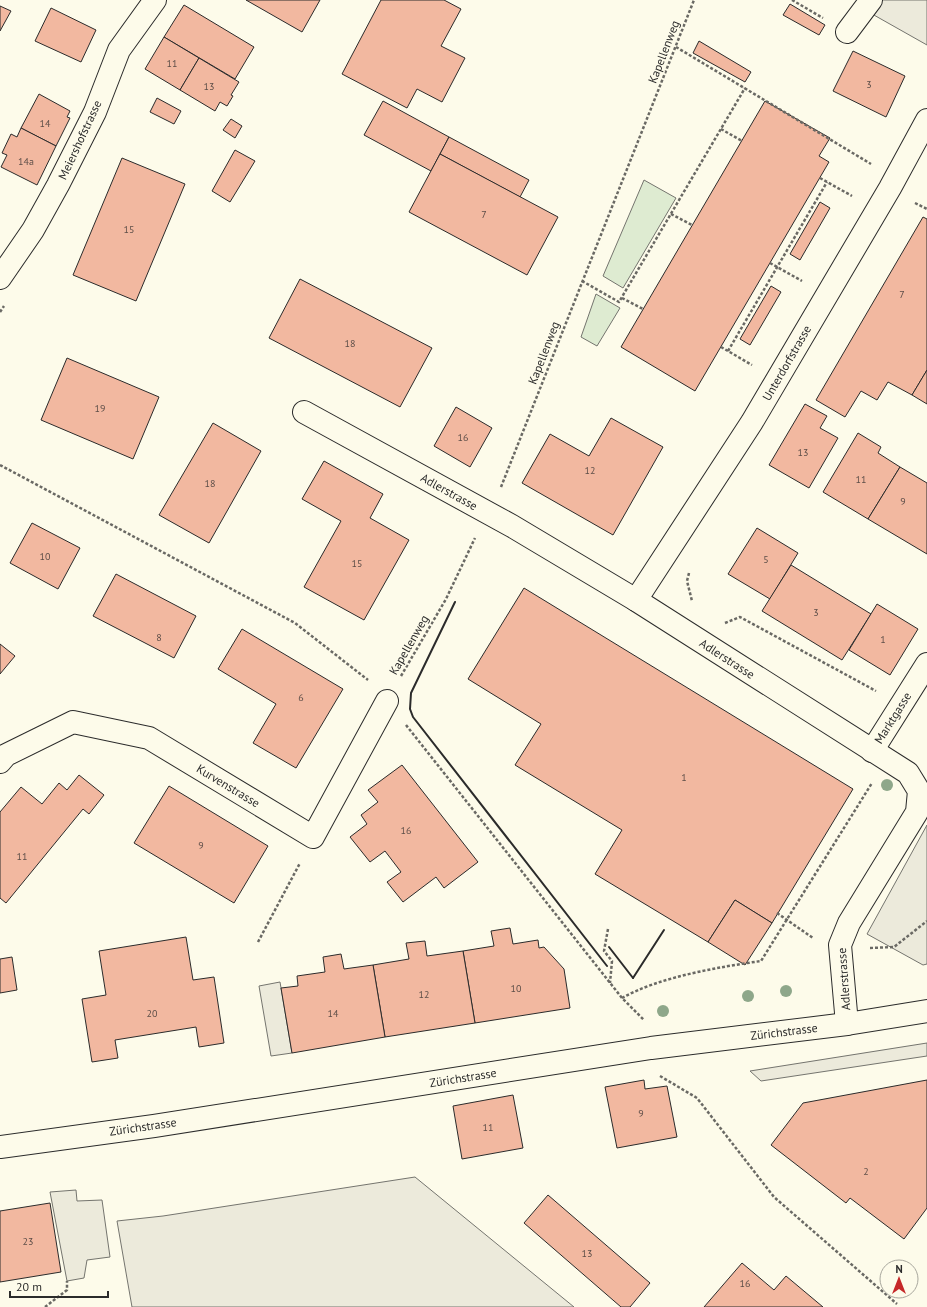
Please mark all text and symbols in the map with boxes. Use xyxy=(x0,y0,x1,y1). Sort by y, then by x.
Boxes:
street label: Kapellenweg xyxy=(645,18,682,85)
house number: 11 xyxy=(167,57,177,70)
house number: 3 xyxy=(866,78,872,91)
house number: 13 xyxy=(204,80,214,93)
street label: Meiershofstrasse xyxy=(55,98,105,182)
house number: 14 xyxy=(40,117,51,130)
house number: 14a xyxy=(18,155,34,168)
house number: 7 xyxy=(481,208,487,221)
house number: 15 xyxy=(124,223,134,236)
house number: 7 xyxy=(899,288,905,301)
street label: Kapellenweg xyxy=(525,319,562,386)
street label: Unterdorfstrasse xyxy=(759,322,814,403)
house number: 18 xyxy=(345,337,355,350)
house number: 19 xyxy=(95,402,105,415)
house number: 16 xyxy=(458,431,468,444)
house number: 13 xyxy=(798,446,808,459)
house number: 12 xyxy=(585,464,595,477)
street label: Adlerstrasse xyxy=(418,470,480,513)
house number: 11 xyxy=(856,473,866,486)
house number: 18 xyxy=(205,477,215,490)
house number: 9 xyxy=(900,495,906,508)
house number: 10 xyxy=(40,550,51,563)
house number: 5 xyxy=(763,553,769,566)
house number: 15 xyxy=(352,557,362,570)
house number: 3 xyxy=(813,606,819,619)
street label: Kapellenweg xyxy=(385,612,432,677)
house number: 8 xyxy=(156,631,162,644)
house number: 1 xyxy=(880,633,886,646)
street label: Adlerstrasse xyxy=(697,635,758,682)
street label: Marktgasse xyxy=(871,689,914,746)
house number: 6 xyxy=(298,691,304,704)
street label: Kurvenstrasse xyxy=(194,761,263,810)
house number: 1 xyxy=(681,771,687,784)
house number: 16 xyxy=(401,824,411,837)
house number: 9 xyxy=(198,839,204,852)
house number: 11 xyxy=(17,850,27,863)
street label: Adlerstrasse xyxy=(834,947,853,1011)
house number: 10 xyxy=(511,982,522,995)
house number: 12 xyxy=(419,988,429,1001)
house number: 20 xyxy=(147,1007,158,1020)
house number: 14 xyxy=(328,1007,339,1020)
street label: Zürichstrasse xyxy=(749,1020,818,1043)
street label: Zürichstrasse xyxy=(428,1065,497,1090)
house number: 9 xyxy=(638,1107,644,1120)
street label: Zürichstrasse xyxy=(108,1114,177,1139)
house number: 11 xyxy=(483,1121,493,1134)
house number: 2 xyxy=(863,1165,869,1178)
house number: 23 xyxy=(23,1235,33,1248)
house number: 13 xyxy=(582,1247,592,1260)
north arrow xyxy=(879,1259,919,1299)
text: N xyxy=(895,1262,903,1276)
scale bar xyxy=(10,1273,108,1299)
house number: 16 xyxy=(740,1277,750,1290)
text: 20 m xyxy=(16,1279,42,1294)

